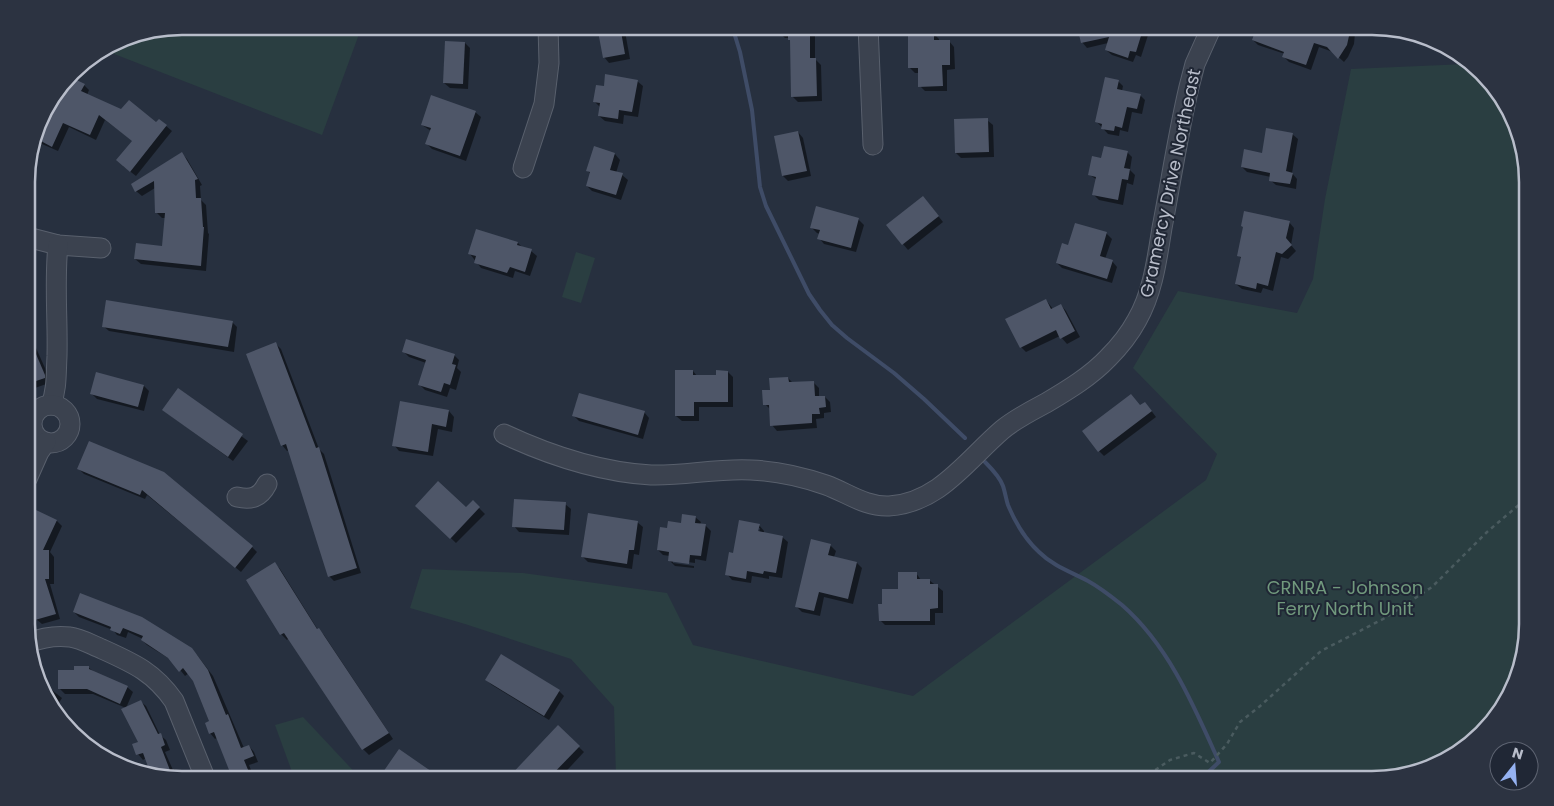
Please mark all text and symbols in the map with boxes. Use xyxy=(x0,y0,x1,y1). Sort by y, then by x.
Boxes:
street label: Gramercy Drive Northeast xyxy=(1134,66,1206,300)
park label: CRNRA - Johnson Ferry North Unit xyxy=(1267,575,1423,621)
north arrow xyxy=(1489,741,1539,791)
text: N xyxy=(1510,742,1526,765)

